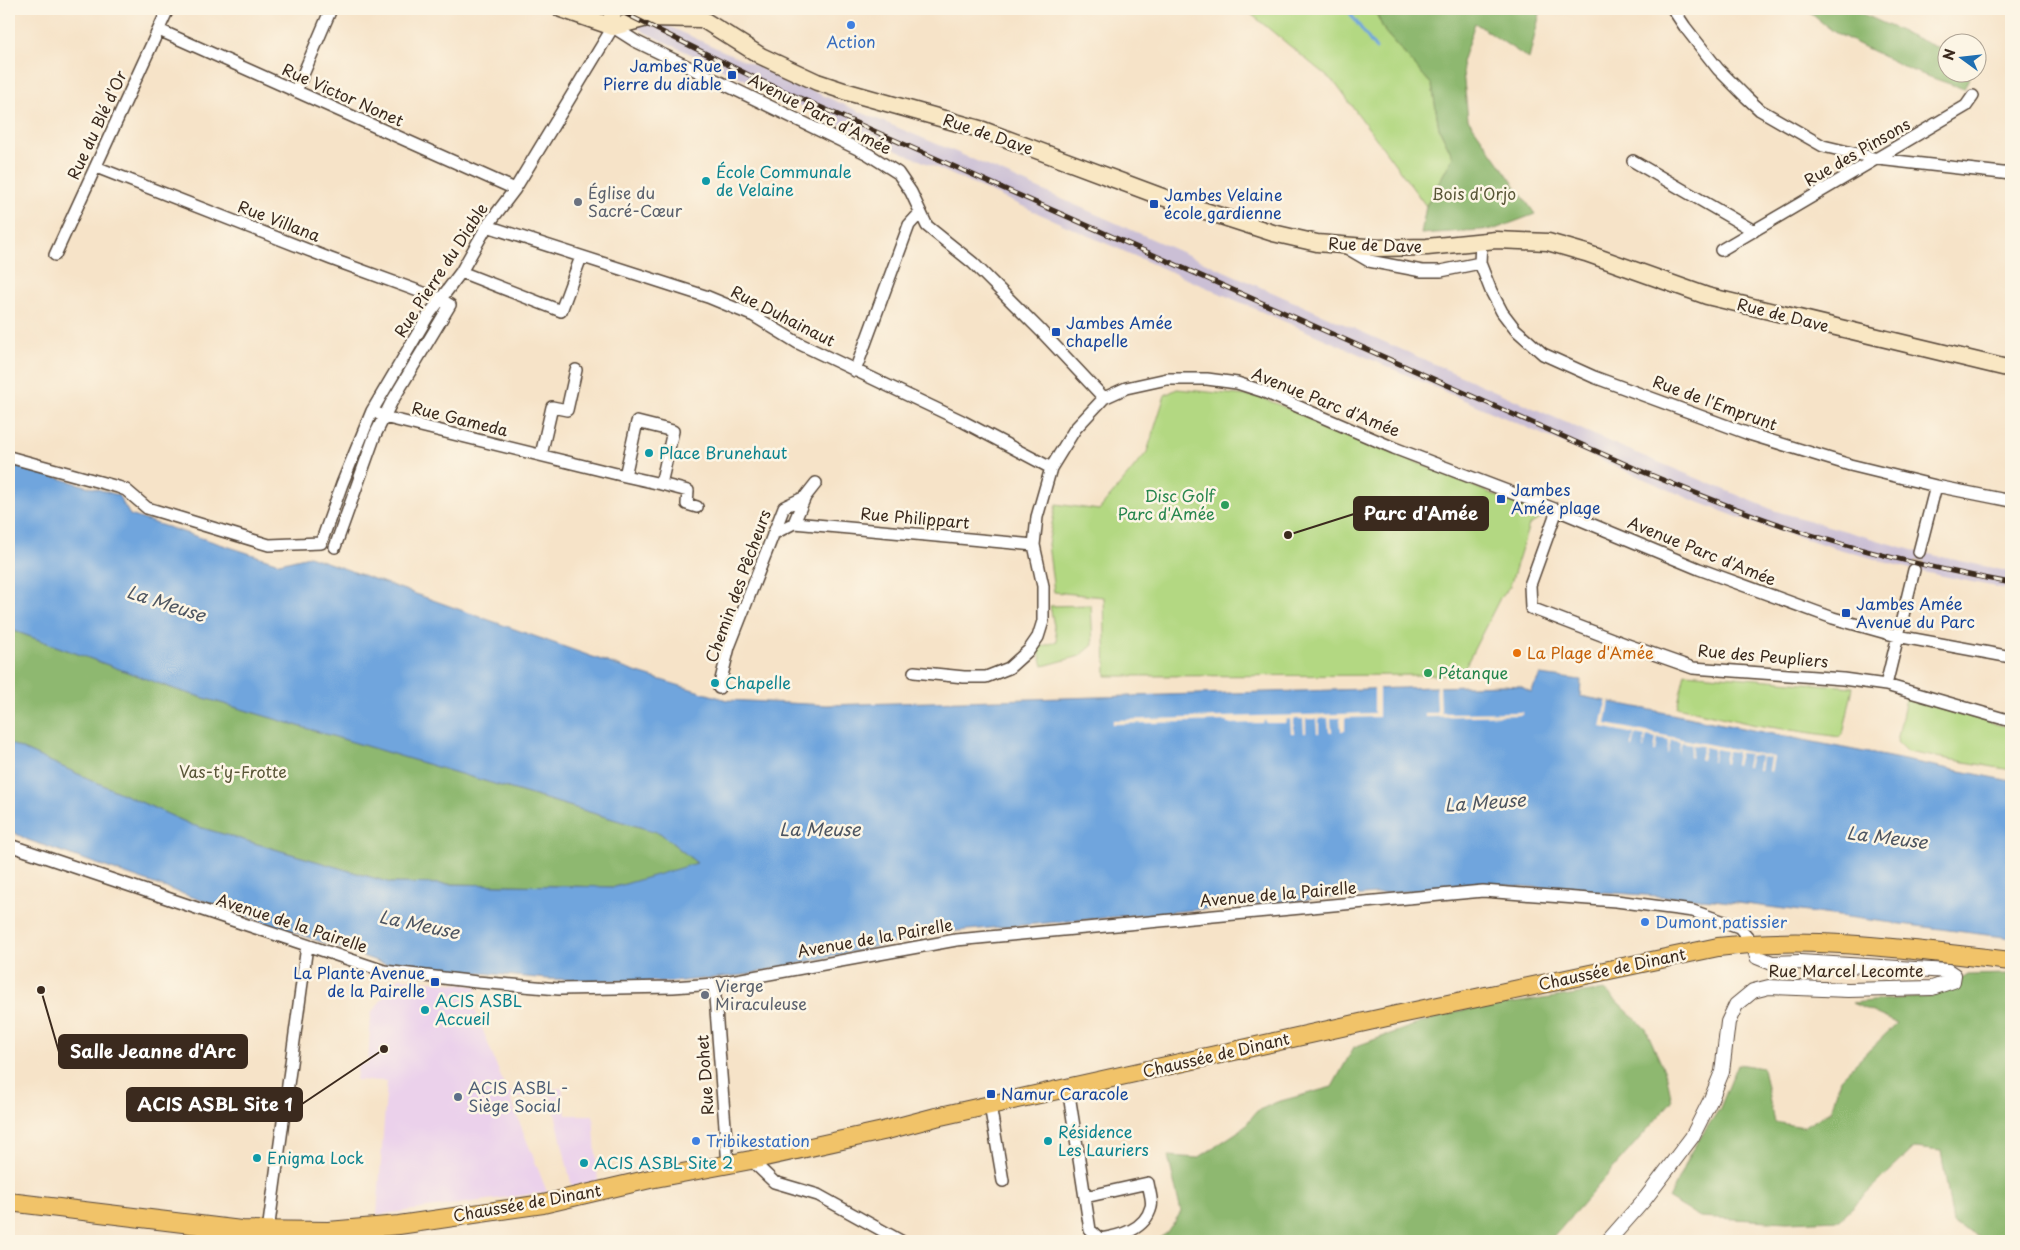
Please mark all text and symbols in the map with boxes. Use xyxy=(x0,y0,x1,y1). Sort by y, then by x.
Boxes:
marker: Action xyxy=(845,19,857,31)
place label: Action xyxy=(826,29,876,53)
north arrow xyxy=(1938,32,1988,82)
text: N xyxy=(1937,46,1961,63)
place label: Jambes Rue Pierre du diable xyxy=(603,53,722,95)
street label: Rue Victor Nonet xyxy=(279,57,408,132)
street label: Rue du Blé d'Or xyxy=(60,65,132,183)
street label: Avenue Parc d'Amée xyxy=(745,67,896,160)
marker: Jambes Rue Pierre du diable xyxy=(726,69,738,81)
street label: Rue de Dave xyxy=(940,106,1037,160)
street label: Rue des Pinsons xyxy=(1799,111,1914,191)
place label: École Communale de Velaine xyxy=(716,159,852,201)
marker: École Communale de Velaine xyxy=(700,175,712,187)
place label: Église du Sacré-Cœur xyxy=(588,180,683,222)
park label: Bois d'Orjo xyxy=(1432,181,1516,205)
place label: Jambes Velaine école gardienne xyxy=(1164,182,1283,224)
street label: Rue Villana xyxy=(235,193,324,247)
marker: Église du Sacré-Cœur xyxy=(572,196,584,208)
street label: Rue Pierre du Diable xyxy=(388,197,493,341)
marker: Jambes Velaine école gardienne xyxy=(1148,198,1160,210)
street label: Rue de Dave xyxy=(1328,230,1422,258)
street label: Rue Duhainaut xyxy=(727,279,840,352)
street label: Rue de Dave xyxy=(1735,291,1832,337)
place label: Jambes Amée chapelle xyxy=(1066,310,1173,352)
marker: Jambes Amée chapelle xyxy=(1050,326,1062,338)
street label: Avenue Parc d'Amée xyxy=(1249,360,1404,442)
street label: Rue de l'Emprunt xyxy=(1650,368,1781,436)
street label: Rue Gameda xyxy=(410,394,511,442)
place label: Place Brunehaut xyxy=(659,440,788,464)
marker: Place Brunehaut xyxy=(643,447,655,459)
place label: Jambes Amée plage xyxy=(1511,477,1600,519)
place label: Disc Golf Parc d'Amée xyxy=(1118,483,1217,525)
marker: Jambes Amée plage xyxy=(1495,493,1507,505)
callout: Parc d'Amée xyxy=(1354,497,1488,530)
marker: Disc Golf Parc d'Amée xyxy=(1219,499,1231,511)
text: Parc d'Amée xyxy=(1364,499,1478,526)
street label: Rue Philippart xyxy=(859,500,971,534)
street label: Chemin des Pêcheurs xyxy=(698,506,776,665)
street label: Avenue Parc d'Amée xyxy=(1625,509,1780,591)
water label: La Meuse xyxy=(124,577,210,628)
place label: Jambes Amée Avenue du Parc xyxy=(1856,591,1975,633)
marker: Jambes Amée Avenue du Parc xyxy=(1840,607,1852,619)
street label: Rue des Peupliers xyxy=(1697,637,1829,673)
place label: La Plage d'Amée xyxy=(1527,640,1654,664)
marker: La Plage d'Amée xyxy=(1511,647,1523,659)
place label: Pétanque xyxy=(1438,660,1509,684)
marker: Pétanque xyxy=(1422,667,1434,679)
place label: Chapelle xyxy=(725,670,791,694)
marker: Chapelle xyxy=(709,677,721,689)
park label: Vas-t'y-Frotte xyxy=(179,759,287,783)
water label: La Meuse xyxy=(1443,785,1528,818)
water label: La Meuse xyxy=(779,815,862,842)
water label: La Meuse xyxy=(1845,818,1930,855)
street label: Avenue de la Pairelle xyxy=(1199,874,1358,912)
street label: Avenue de la Pairelle xyxy=(214,886,371,958)
water label: La Meuse xyxy=(377,902,463,945)
place label: Dumont patissier xyxy=(1655,909,1788,933)
street label: Avenue de la Pairelle xyxy=(795,911,955,962)
marker: Dumont patissier xyxy=(1639,916,1651,928)
street label: Chaussée de Dinant xyxy=(1536,941,1688,995)
street label: Rue Marcel Lecomte xyxy=(1768,958,1924,982)
place label: La Plante Avenue de la Pairelle xyxy=(293,960,425,1002)
place label: Vierge Miraculeuse xyxy=(715,973,807,1015)
marker: La Plante Avenue de la Pairelle xyxy=(429,976,441,988)
place label: ACIS ASBL Accueil xyxy=(435,988,522,1030)
marker: Vierge Miraculeuse xyxy=(699,989,711,1001)
marker: ACIS ASBL Accueil xyxy=(419,1004,431,1016)
street label: Chaussée de Dinant xyxy=(1140,1025,1292,1083)
street label: Rue Dohet xyxy=(689,1034,719,1116)
callout: Salle Jeanne d'Arc xyxy=(59,1035,247,1068)
text: Salle Jeanne d'Arc xyxy=(70,1037,236,1064)
place label: ACIS ASBL - Siège Social xyxy=(468,1075,569,1117)
place label: Namur Caracole xyxy=(1001,1081,1129,1105)
callout: ACIS ASBL Site 1 xyxy=(127,1088,302,1121)
marker: Namur Caracole xyxy=(985,1088,997,1100)
text: ACIS ASBL Site 1 xyxy=(137,1090,293,1117)
marker: ACIS ASBL - Siège Social xyxy=(452,1091,464,1103)
place label: Résidence Les Lauriers xyxy=(1058,1119,1149,1161)
place label: Tribikestation xyxy=(706,1128,810,1152)
marker: Tribikestation xyxy=(690,1135,702,1147)
marker: Résidence Les Lauriers xyxy=(1042,1135,1054,1147)
place label: Enigma Lock xyxy=(267,1145,364,1169)
place label: ACIS ASBL Site 2 xyxy=(594,1150,733,1174)
marker: Enigma Lock xyxy=(251,1152,263,1164)
marker: ACIS ASBL Site 2 xyxy=(578,1157,590,1169)
street label: Chaussée de Dinant xyxy=(451,1177,603,1227)

